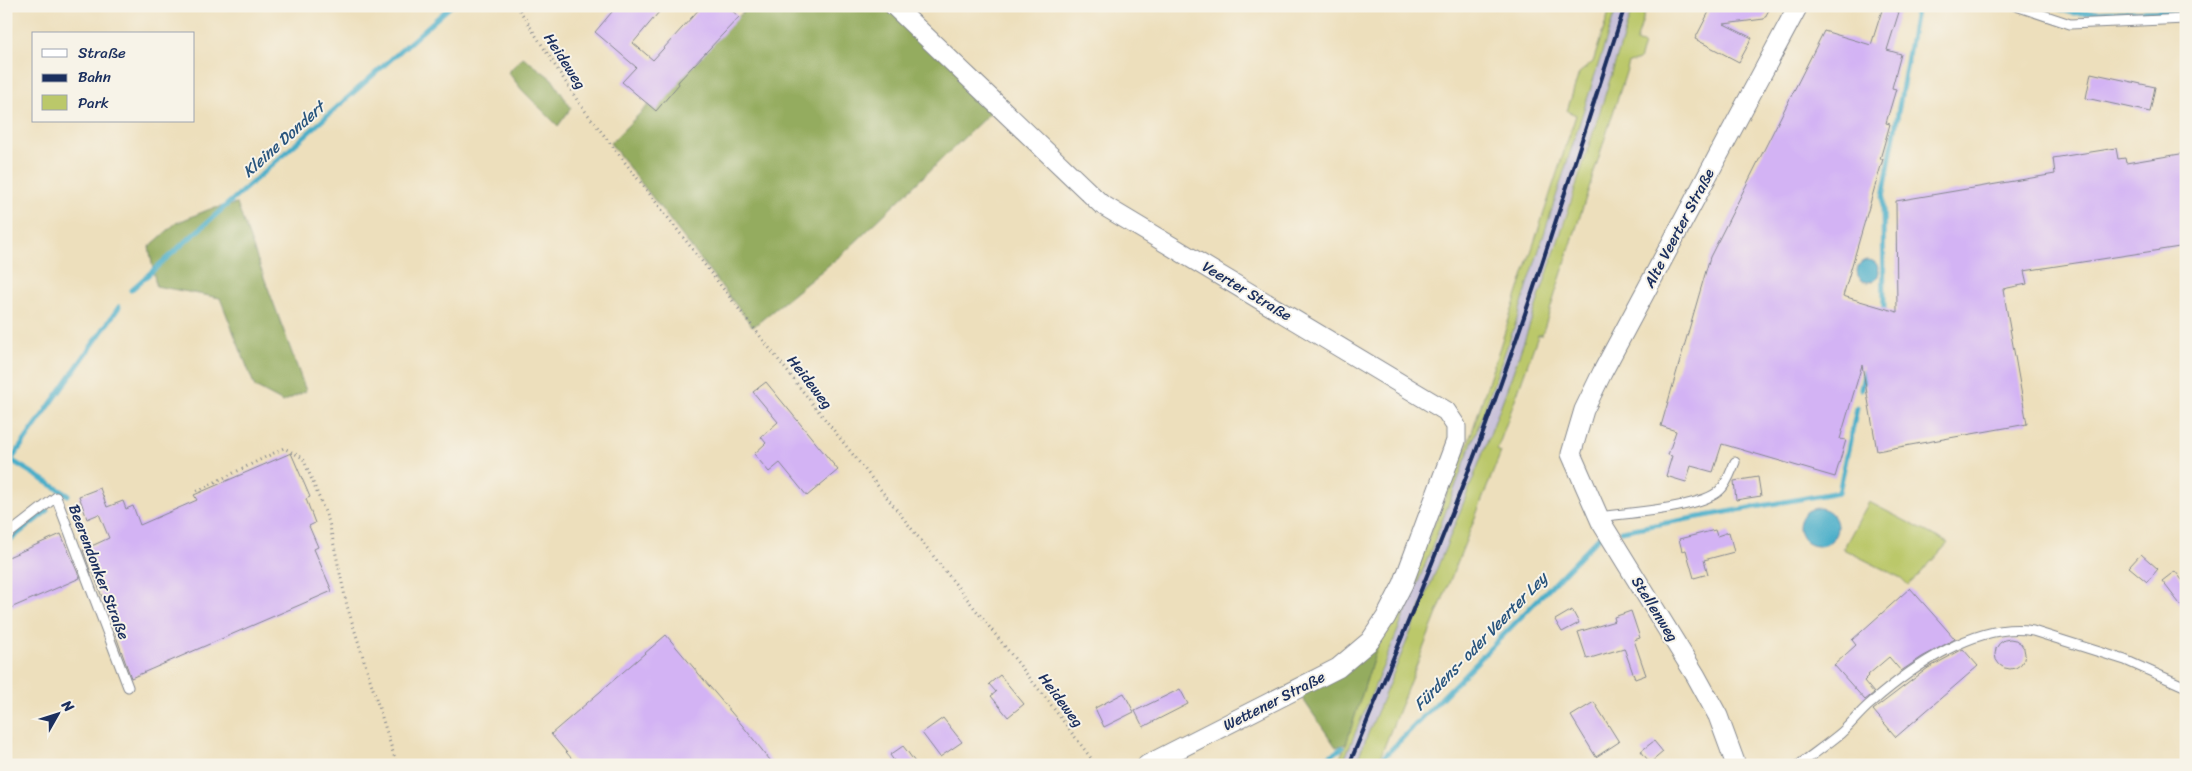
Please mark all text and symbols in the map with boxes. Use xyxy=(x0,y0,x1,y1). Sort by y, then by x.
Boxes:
street label: Heideweg xyxy=(537,27,593,95)
legend xyxy=(32,32,195,122)
text: Straße xyxy=(78,40,126,66)
text: Bahn xyxy=(78,64,111,90)
text: Park xyxy=(78,90,109,116)
water label: Kleine Dondert xyxy=(235,92,333,185)
street label: Alte Veerter Straße xyxy=(1636,164,1721,293)
street label: Veerter Straße xyxy=(1197,254,1297,328)
street label: Heideweg xyxy=(780,349,840,415)
street label: Beerendonker Straße xyxy=(61,500,137,644)
water label: Fürdens- oder Veerter Ley xyxy=(1406,563,1556,717)
street label: Stellenweg xyxy=(1625,571,1685,647)
street label: Wettener Straße xyxy=(1218,664,1330,738)
street label: Heideweg xyxy=(1032,667,1090,733)
north arrow xyxy=(32,688,82,738)
text: N xyxy=(54,694,81,718)

